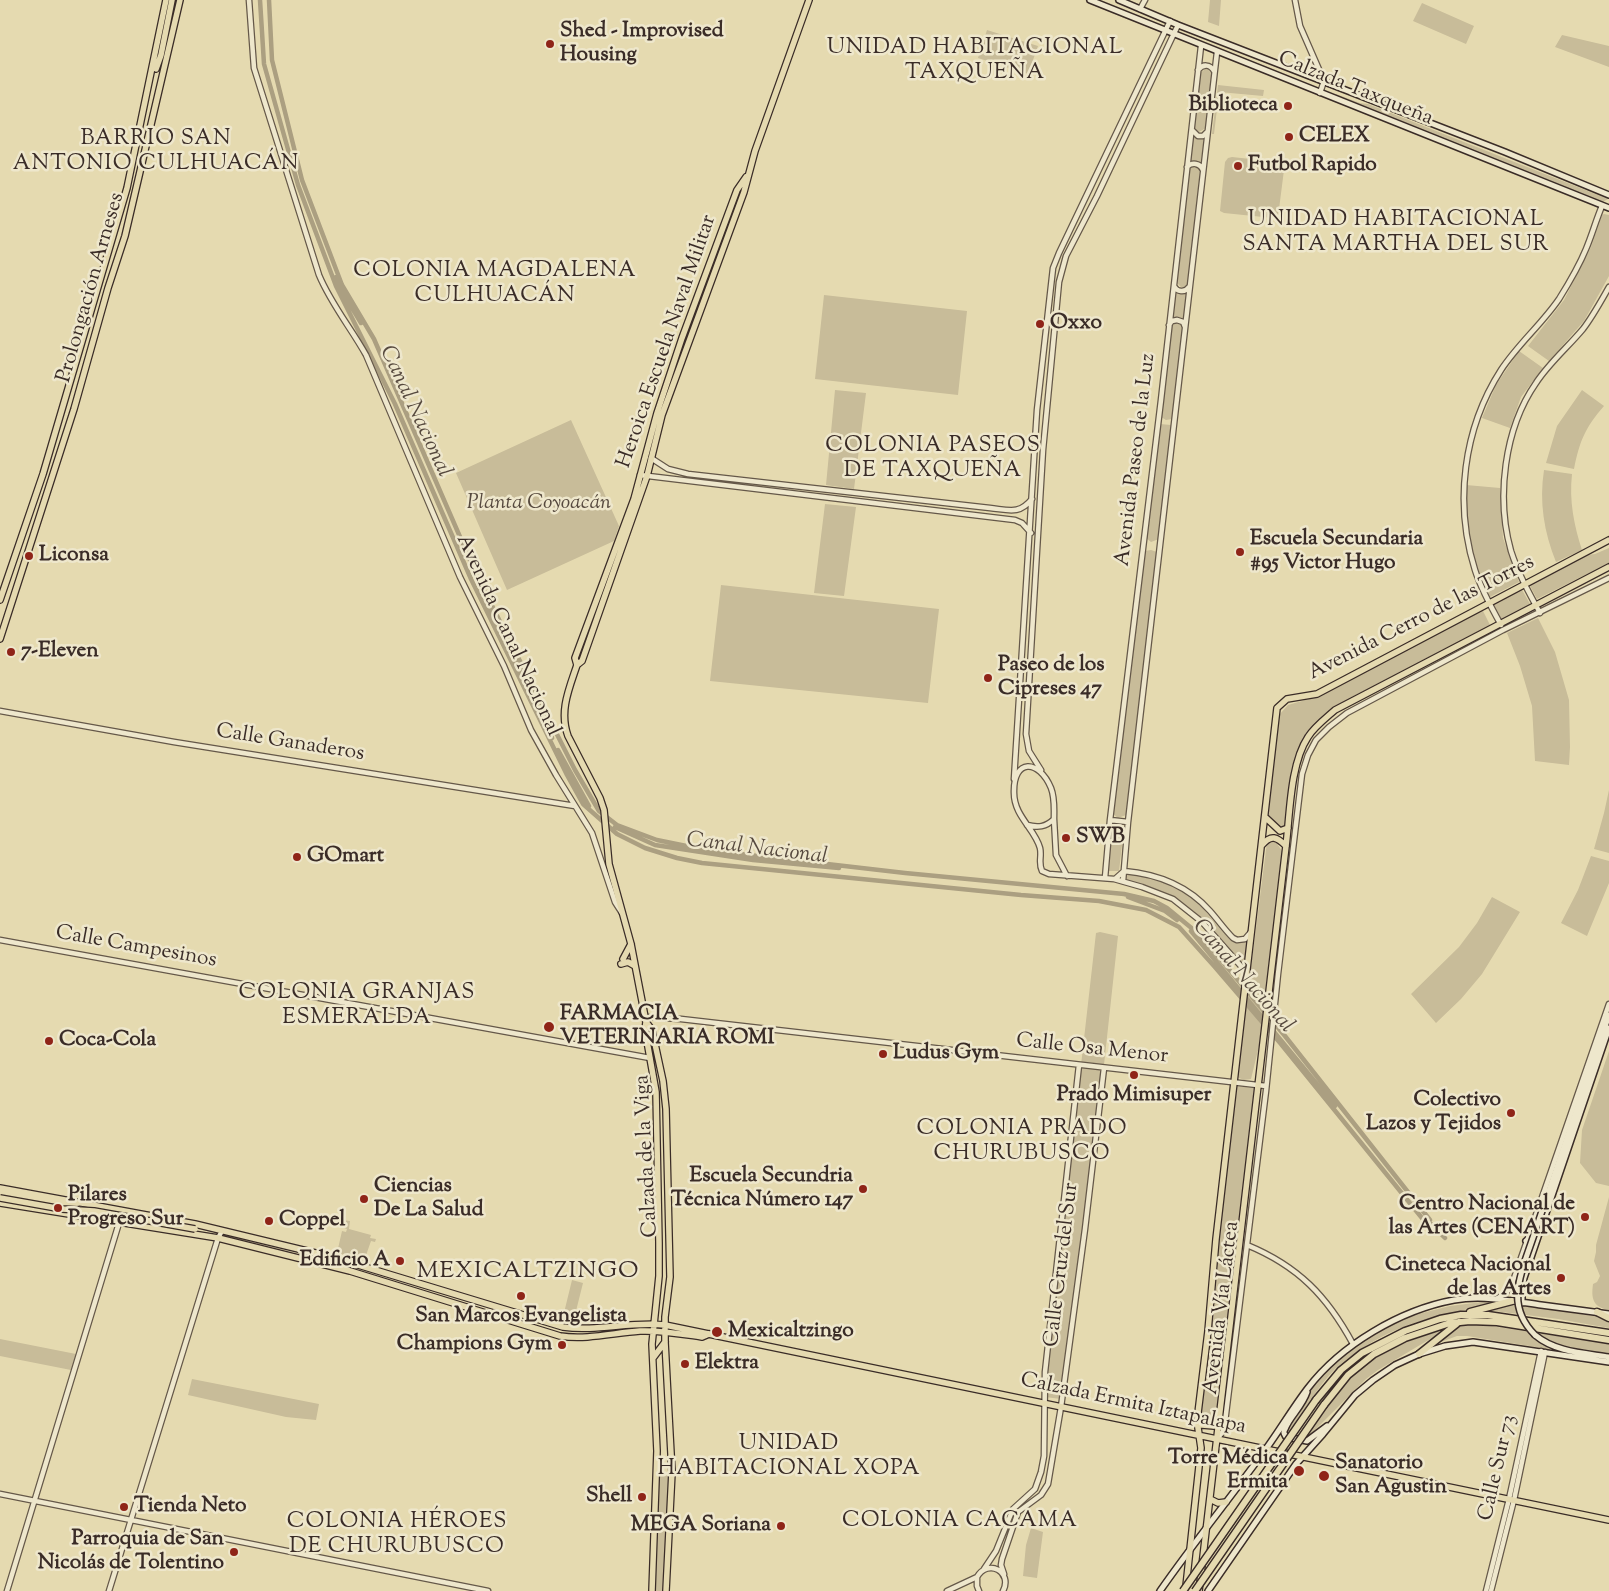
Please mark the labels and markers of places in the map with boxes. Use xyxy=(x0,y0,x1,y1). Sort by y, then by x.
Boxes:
place label: Shed - Improvised Housing xyxy=(560,19,724,69)
marker: Shed - Improvised Housing xyxy=(544,38,556,50)
place label: Biblioteca xyxy=(1188,93,1278,119)
marker: Biblioteca xyxy=(1282,100,1294,112)
place label: CELEX xyxy=(1299,124,1370,150)
marker: CELEX xyxy=(1283,131,1295,143)
place label: Futbol Rapido xyxy=(1248,153,1377,179)
marker: Futbol Rapido xyxy=(1232,160,1244,172)
place label: Oxxo xyxy=(1050,311,1102,337)
marker: Oxxo xyxy=(1034,318,1046,330)
place label: Escuela Secundaria #95 Victor Hugo xyxy=(1250,527,1423,577)
place label: Liconsa xyxy=(39,543,109,569)
marker: Escuela Secundaria #95 Victor Hugo xyxy=(1234,546,1246,558)
marker: Liconsa xyxy=(23,550,35,562)
place label: 7-Eleven xyxy=(21,639,99,665)
marker: 7-Eleven xyxy=(5,646,17,658)
place label: Paseo de los Cipreses 47 xyxy=(998,653,1105,703)
marker: Paseo de los Cipreses 47 xyxy=(982,672,994,684)
place label: SWB xyxy=(1076,825,1125,851)
marker: SWB xyxy=(1060,832,1072,844)
place label: GOmart xyxy=(307,844,384,870)
marker: GOmart xyxy=(291,851,303,863)
place label: FARMACIA VETERINARIA ROMI xyxy=(560,1002,774,1052)
marker: FARMACIA VETERINARIA ROMI xyxy=(542,1020,556,1034)
place label: Coca-Cola xyxy=(59,1028,156,1054)
marker: Coca-Cola xyxy=(43,1035,55,1047)
place label: Ludus Gym xyxy=(893,1041,999,1067)
marker: Ludus Gym xyxy=(877,1048,889,1060)
marker: Prado Mimisuper xyxy=(1128,1069,1140,1081)
place label: Prado Mimisuper xyxy=(1057,1083,1211,1109)
place label: Colectivo Lazos y Tejidos xyxy=(1366,1088,1501,1138)
marker: Colectivo Lazos y Tejidos xyxy=(1505,1107,1517,1119)
place label: Escuela Secundria Técnica Número 147 xyxy=(671,1164,853,1214)
place label: Ciencias De La Salud xyxy=(374,1174,484,1224)
place label: Pilares Progreso Sur xyxy=(68,1183,184,1233)
marker: Escuela Secundria Técnica Número 147 xyxy=(857,1183,869,1195)
place label: Centro Nacional de las Artes (CENART) xyxy=(1389,1192,1575,1242)
marker: Ciencias De La Salud xyxy=(358,1193,370,1205)
marker: Pilares Progreso Sur xyxy=(52,1202,64,1214)
place label: Coppel xyxy=(279,1208,345,1234)
marker: Centro Nacional de las Artes (CENART) xyxy=(1579,1211,1591,1223)
marker: Coppel xyxy=(263,1215,275,1227)
place label: Edificio A xyxy=(300,1248,390,1274)
place label: Cineteca Nacional de las Artes xyxy=(1385,1253,1551,1303)
marker: Edificio A xyxy=(394,1255,406,1267)
marker: Cineteca Nacional de las Artes xyxy=(1555,1272,1567,1284)
marker: San Marcos Evangelista xyxy=(515,1290,527,1302)
place label: San Marcos Evangelista xyxy=(415,1304,627,1330)
place label: Mexicaltzingo xyxy=(728,1319,854,1345)
marker: Mexicaltzingo xyxy=(710,1325,724,1339)
place label: Champions Gym xyxy=(397,1332,552,1358)
marker: Champions Gym xyxy=(556,1339,568,1351)
place label: Elektra xyxy=(695,1351,759,1377)
marker: Elektra xyxy=(679,1358,691,1370)
place label: Torre Médica Ermita xyxy=(1168,1446,1288,1496)
place label: Sanatorio San Agustin xyxy=(1335,1451,1447,1501)
marker: Torre Médica Ermita xyxy=(1292,1464,1306,1478)
marker: Sanatorio San Agustin xyxy=(1317,1469,1331,1483)
place label: Shell xyxy=(586,1484,632,1510)
marker: Shell xyxy=(636,1491,648,1503)
place label: Tienda Neto xyxy=(134,1494,246,1520)
marker: Tienda Neto xyxy=(118,1501,130,1513)
place label: MEGA Soriana xyxy=(631,1513,771,1539)
marker: MEGA Soriana xyxy=(775,1520,787,1532)
place label: Parroquia de San Nicolás de Tolentino xyxy=(38,1527,224,1577)
marker: Parroquia de San Nicolás de Tolentino xyxy=(228,1546,240,1558)

